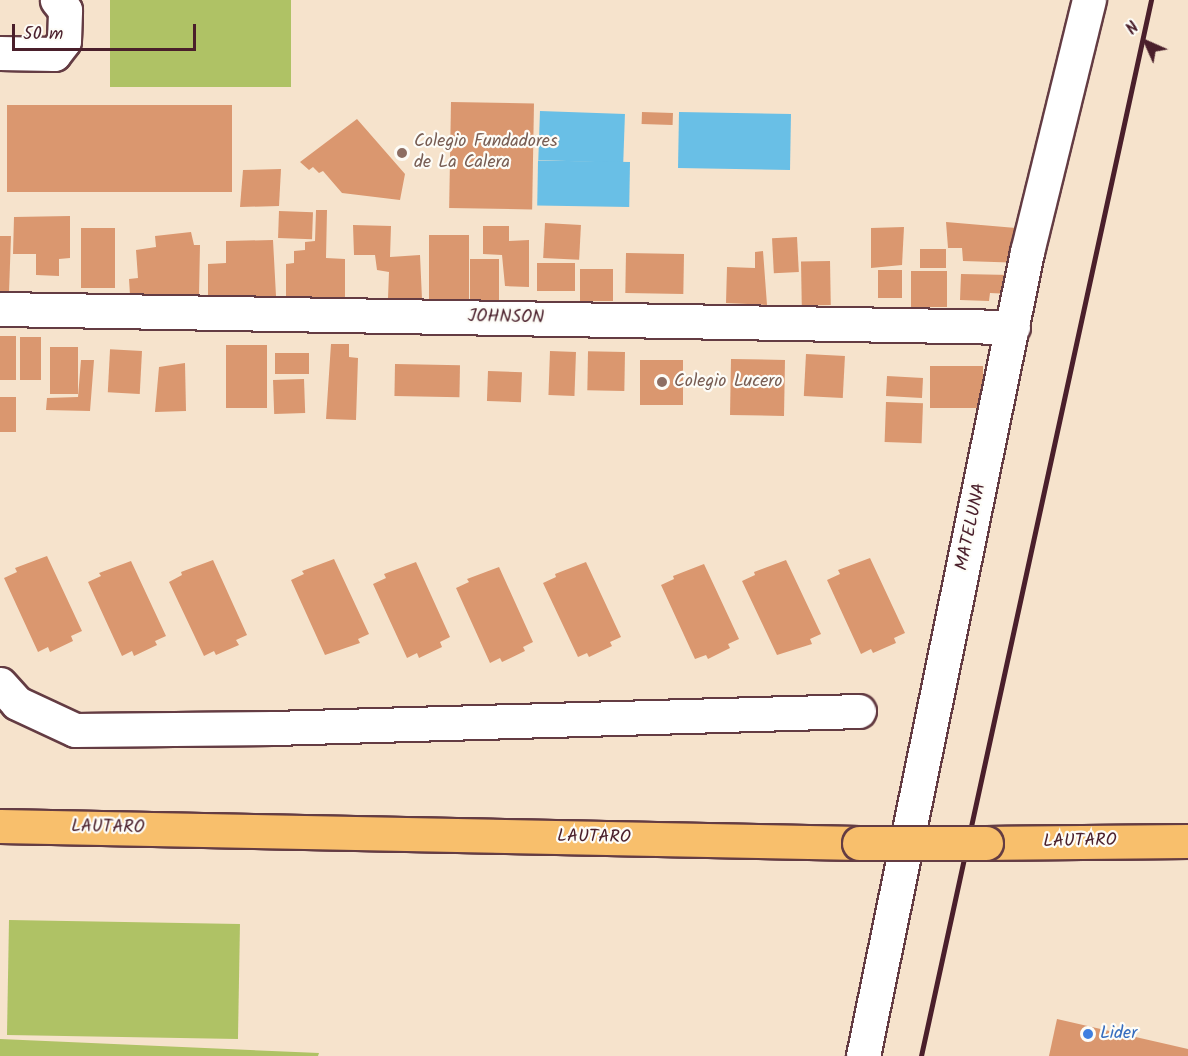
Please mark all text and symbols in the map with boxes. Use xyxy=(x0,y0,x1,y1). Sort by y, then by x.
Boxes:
scale bar xyxy=(15,12,200,50)
north arrow xyxy=(1116,12,1176,72)
text: N xyxy=(1121,17,1145,41)
text: 50 m xyxy=(23,20,63,49)
place label: Colegio Fundadores de La Calera xyxy=(414,132,558,174)
marker: Colegio Fundadores de La Calera xyxy=(395,146,409,160)
street label: JOHNSON xyxy=(468,307,544,329)
place label: Colegio Lucero xyxy=(674,371,782,393)
marker: Colegio Lucero xyxy=(655,375,669,389)
street label: MATELUNA xyxy=(952,481,992,573)
street label: LAUTARO xyxy=(71,817,145,839)
street label: LAUTARO xyxy=(557,827,631,849)
street label: LAUTARO xyxy=(1043,831,1117,853)
place label: Lider xyxy=(1100,1023,1137,1045)
marker: Lider xyxy=(1081,1027,1095,1041)

